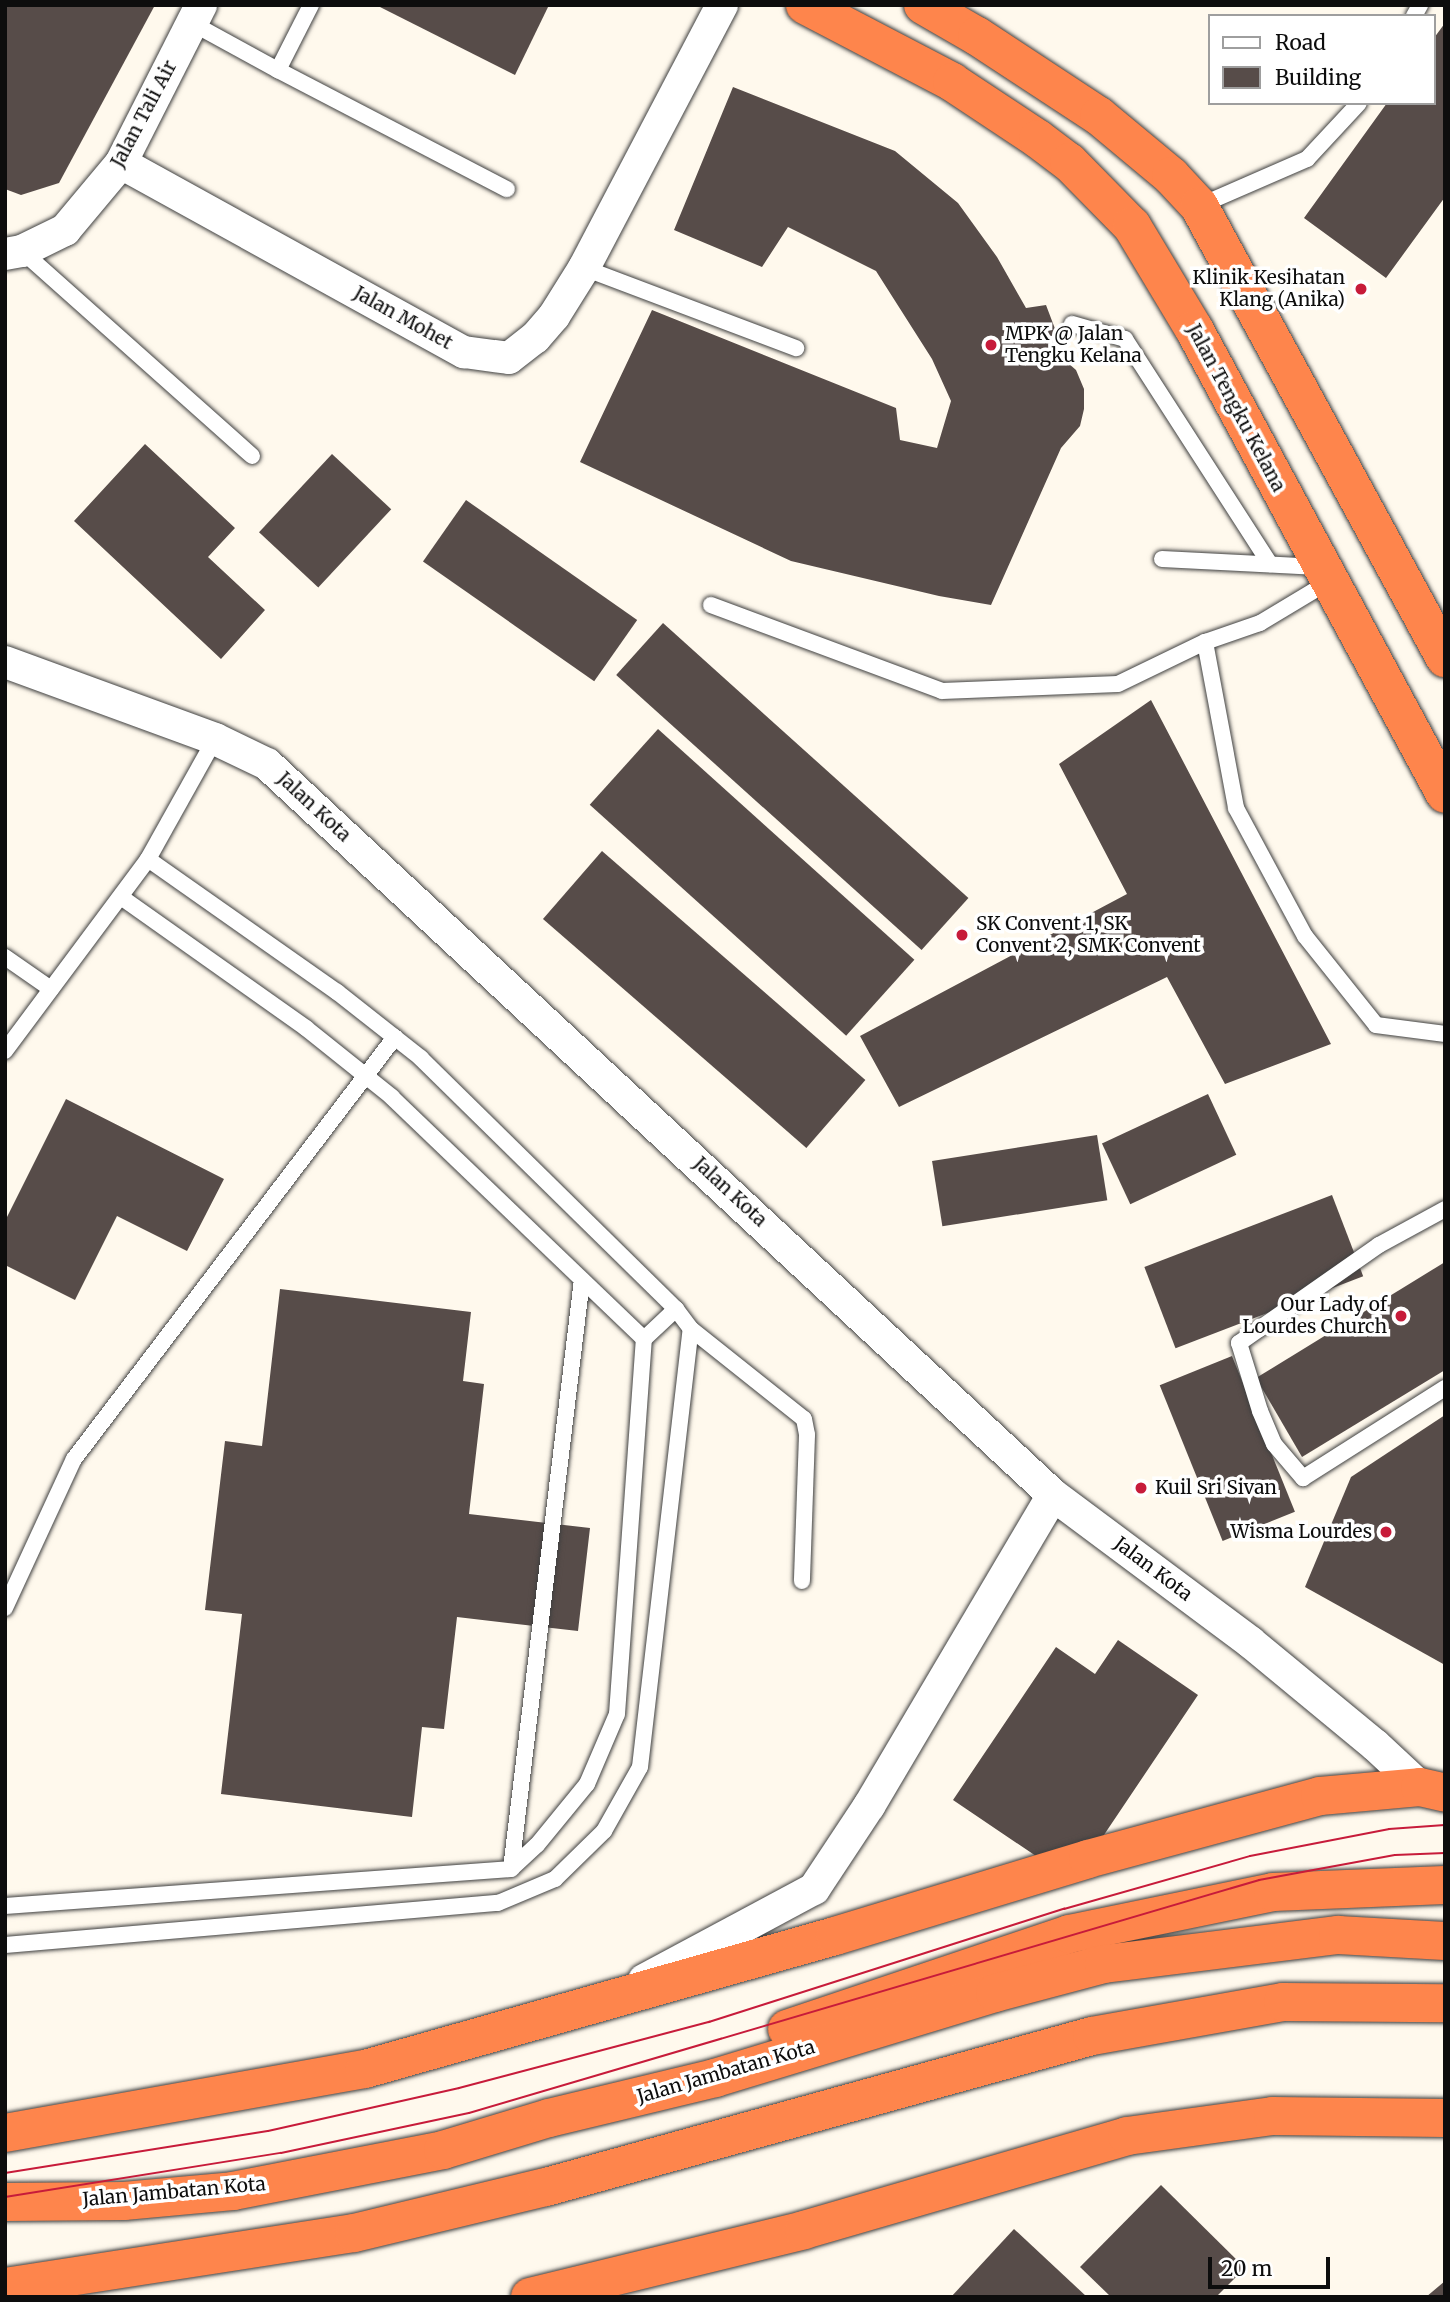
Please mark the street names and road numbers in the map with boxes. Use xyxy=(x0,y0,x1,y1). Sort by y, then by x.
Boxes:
street label: Jalan Tali Air xyxy=(106,57,182,171)
street label: Jalan Mohet xyxy=(350,282,456,354)
street label: Jalan Tengku Kelana xyxy=(1182,320,1290,496)
street label: Jalan Kota xyxy=(273,767,355,847)
street label: Jalan Kota xyxy=(689,1152,771,1232)
street label: Jalan Kota xyxy=(1109,1532,1197,1606)
street label: Jalan Jambatan Kota xyxy=(635,2036,817,2108)
street label: Jalan Jambatan Kota xyxy=(81,2173,267,2211)

